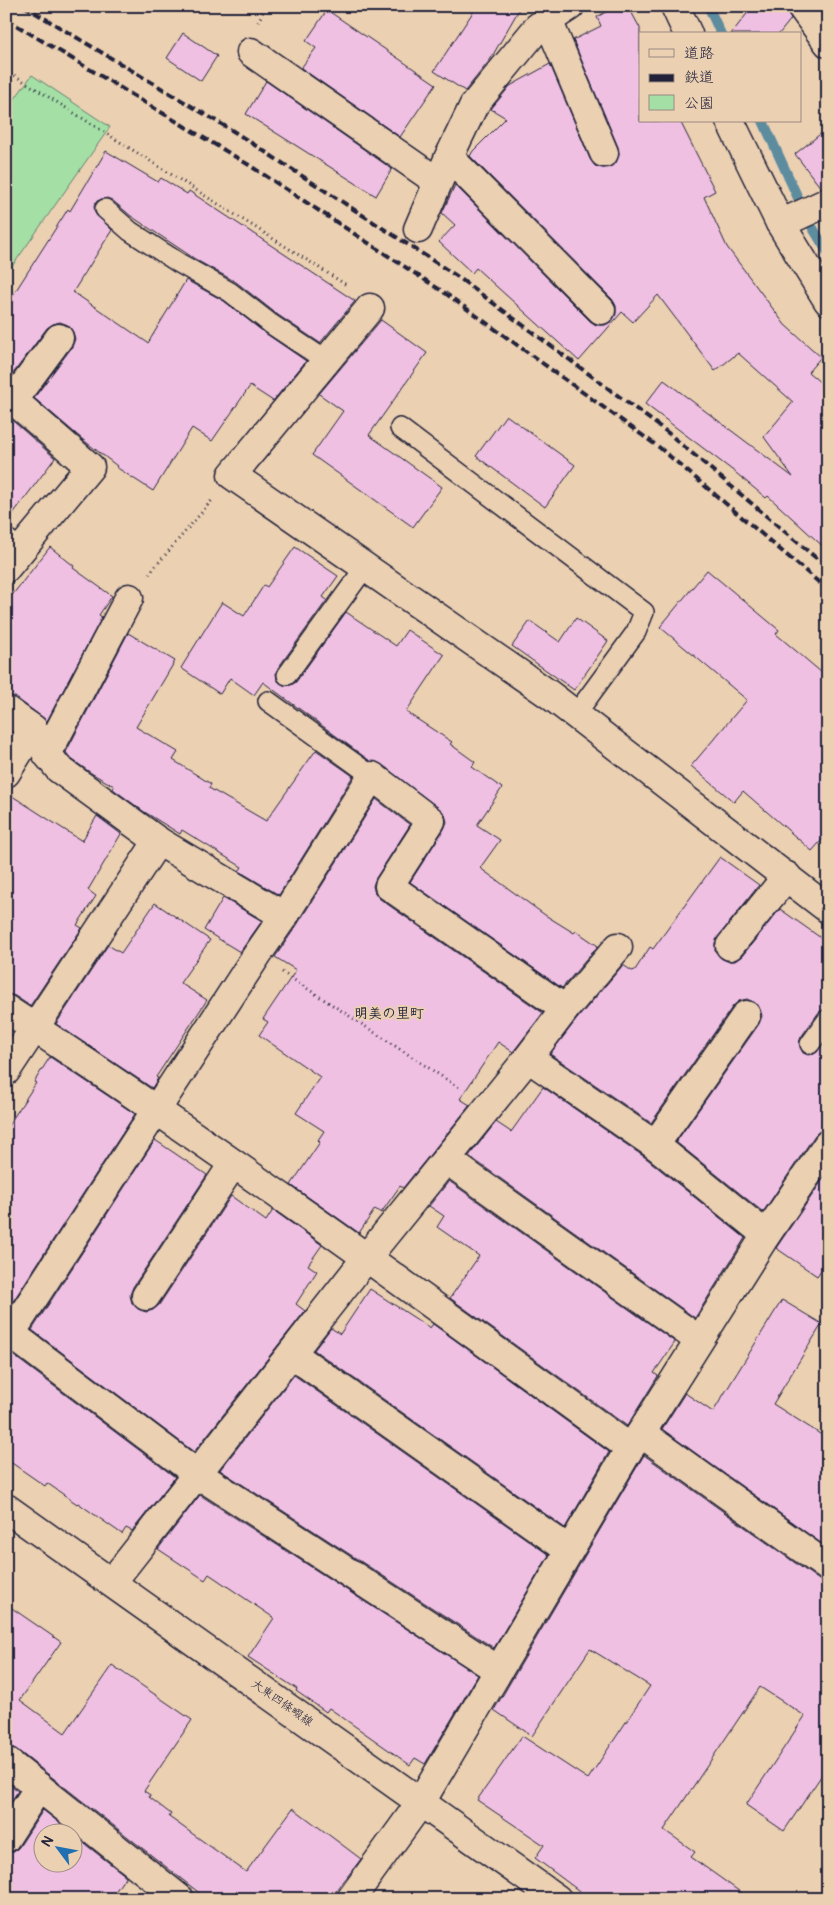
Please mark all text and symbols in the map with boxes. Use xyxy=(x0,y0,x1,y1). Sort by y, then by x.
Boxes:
legend xyxy=(639,32,802,122)
text: 道路 xyxy=(684,44,714,63)
text: 鉄道 xyxy=(684,68,714,87)
text: 公園 xyxy=(684,94,714,113)
district label: 明美の里町 xyxy=(354,1005,424,1022)
street label: 大東四條畷線 xyxy=(248,1676,316,1730)
north arrow xyxy=(32,1822,82,1872)
text: N xyxy=(38,1833,57,1850)

